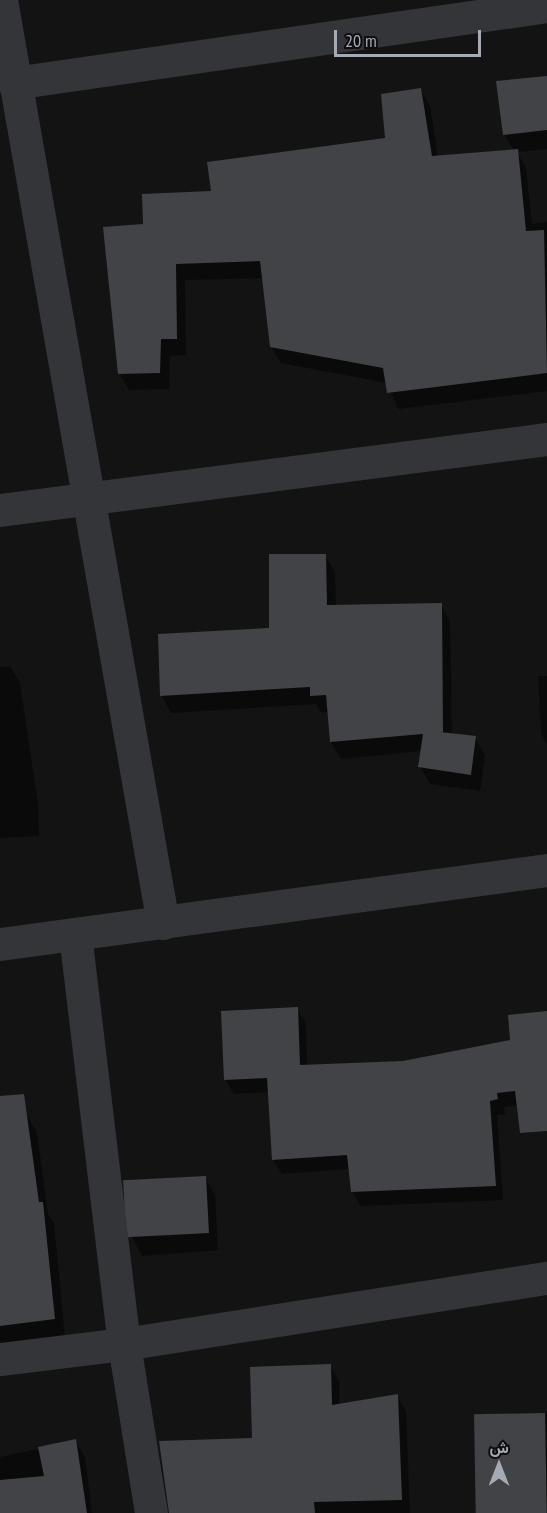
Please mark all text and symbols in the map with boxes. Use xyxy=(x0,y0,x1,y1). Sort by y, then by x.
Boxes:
scale bar xyxy=(337,18,484,56)
text: 20 m xyxy=(345,29,377,52)
north arrow xyxy=(469,1435,529,1495)
text: ش xyxy=(489,1437,509,1457)

